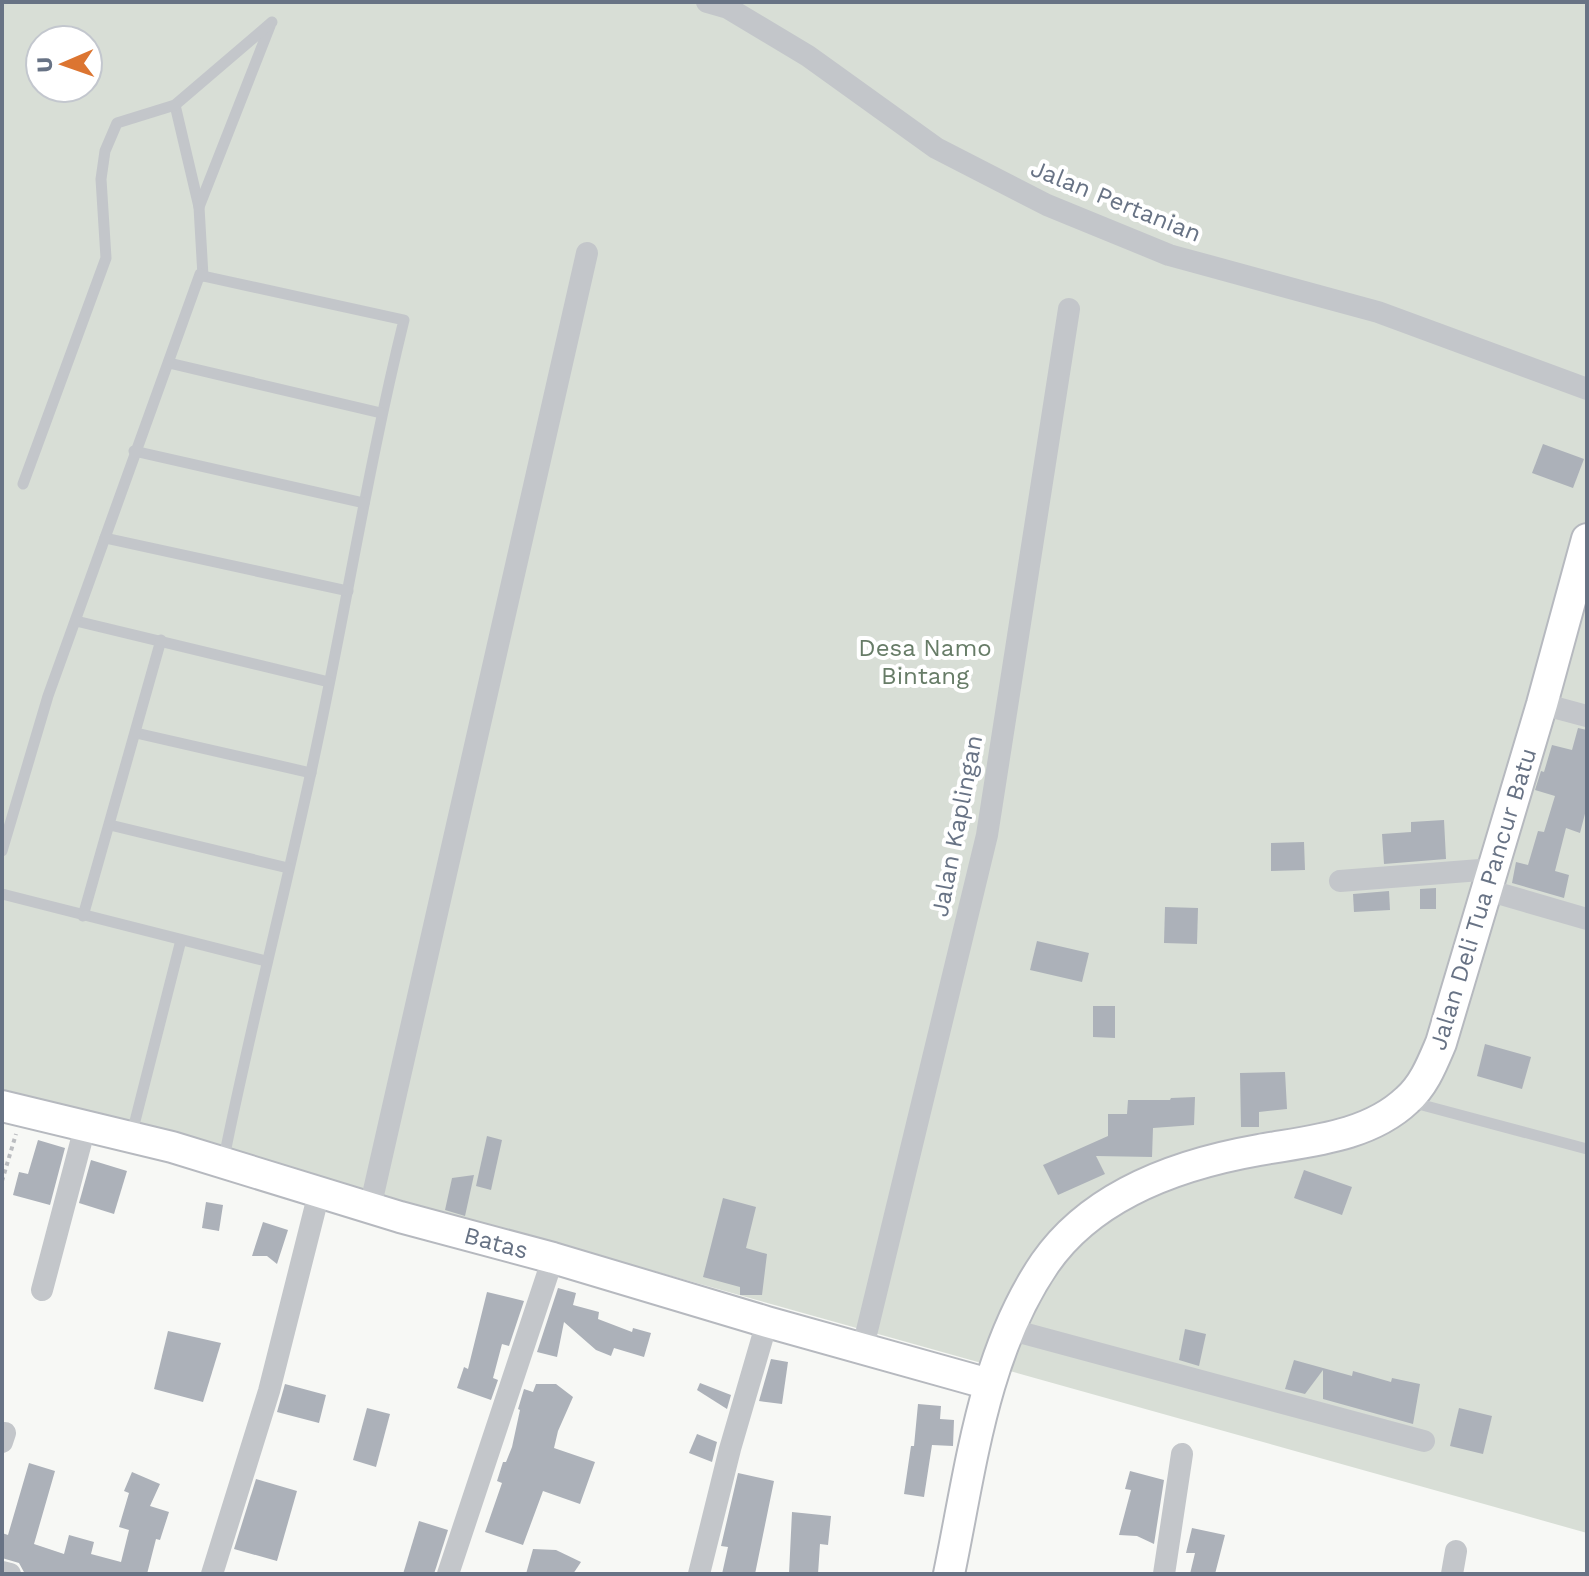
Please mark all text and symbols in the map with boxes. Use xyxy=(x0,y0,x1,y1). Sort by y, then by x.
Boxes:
north arrow xyxy=(24,24,104,104)
text: U xyxy=(32,56,57,73)
street label: Jalan Pertanian xyxy=(1027,154,1205,248)
park label: Desa Namo Bintang xyxy=(858,634,992,690)
street label: Jalan Kaplingan xyxy=(926,733,988,919)
street label: Jalan Deli Tua Pancur Batu xyxy=(1424,745,1542,1053)
street label: Batas xyxy=(461,1221,531,1265)

